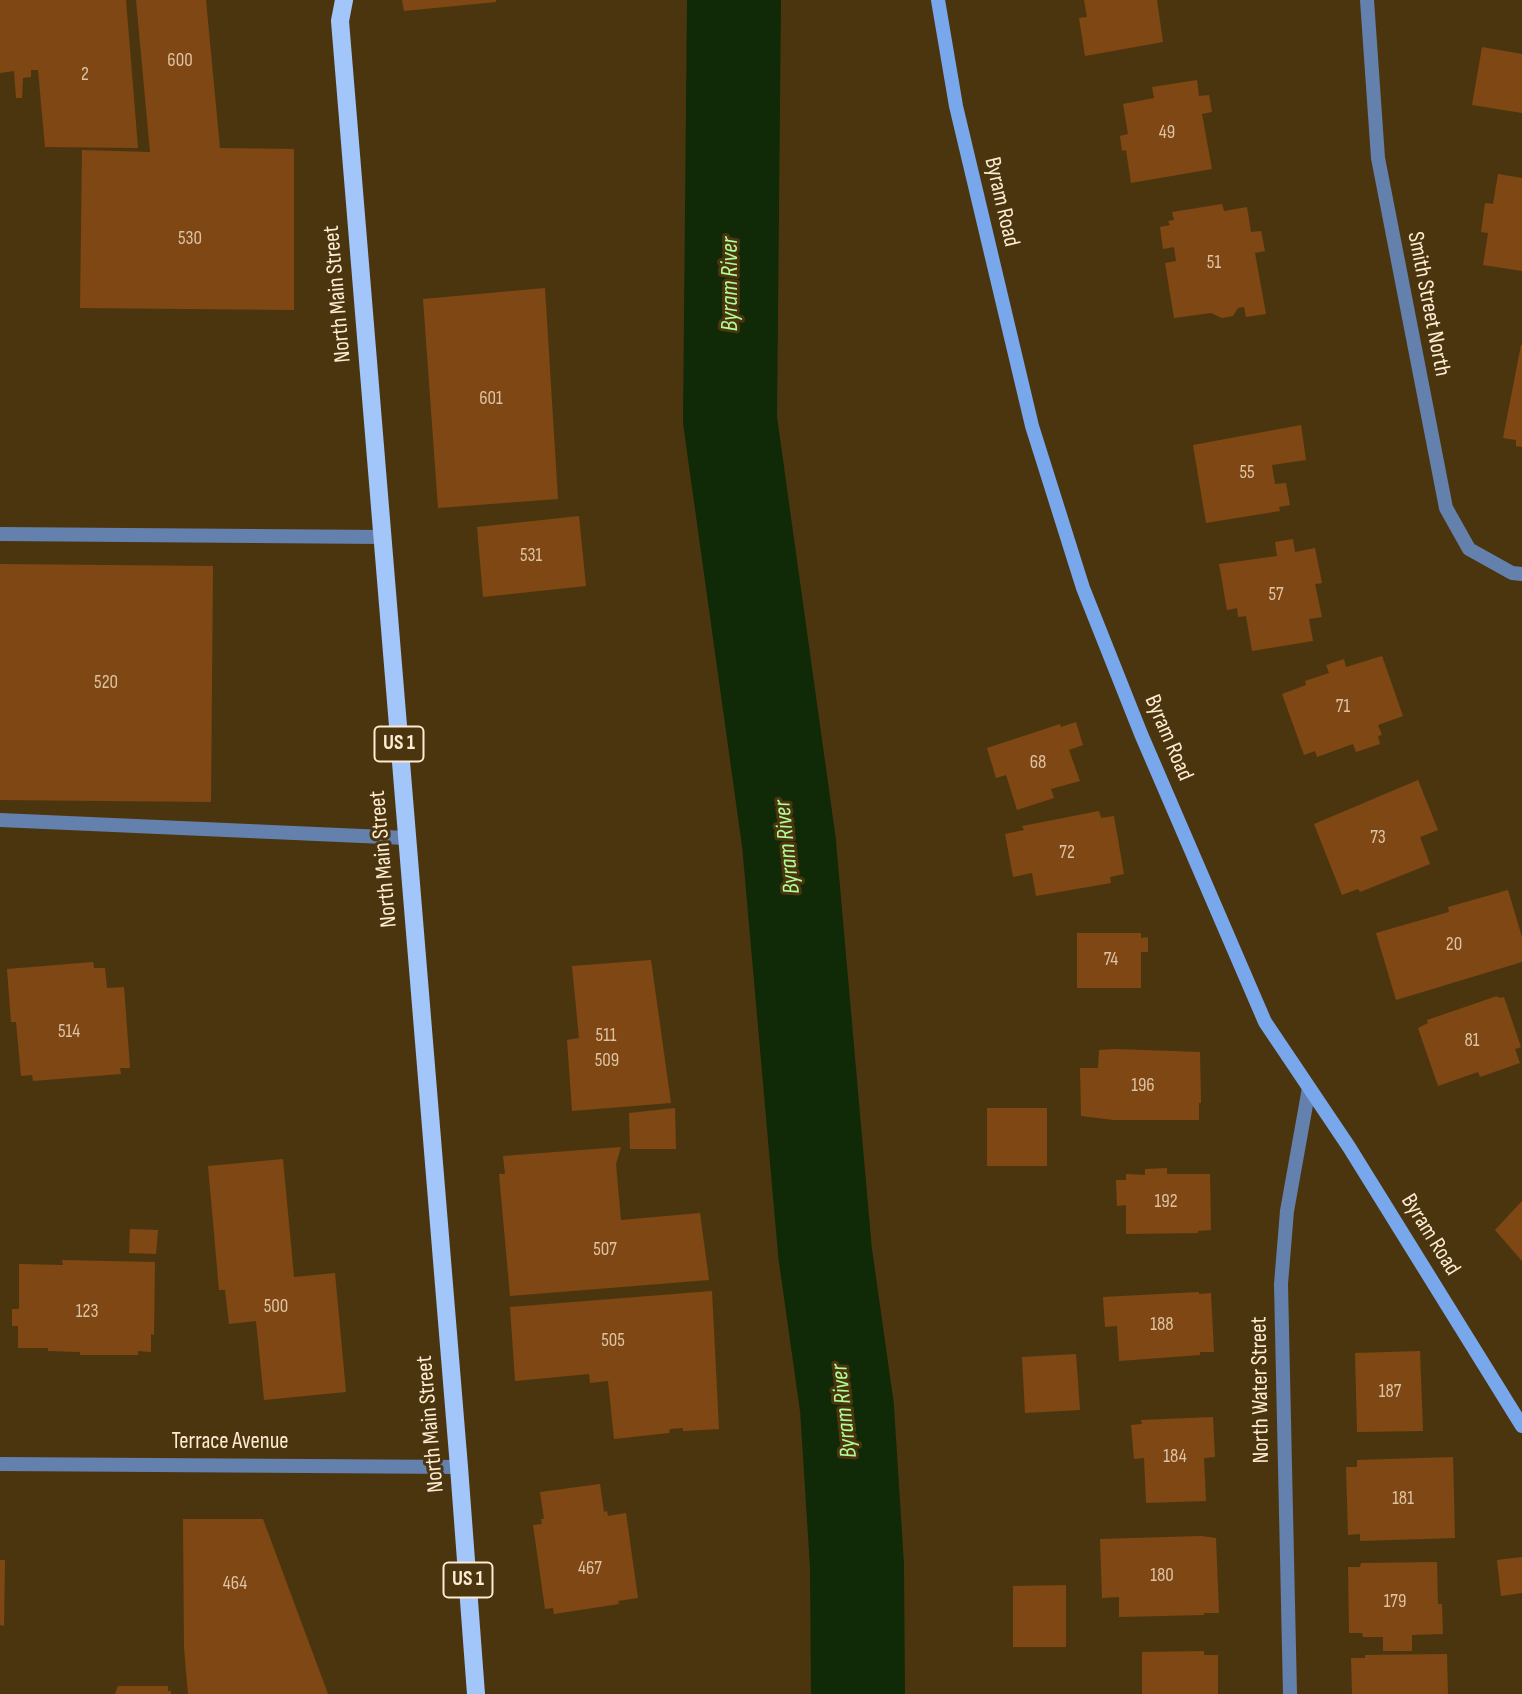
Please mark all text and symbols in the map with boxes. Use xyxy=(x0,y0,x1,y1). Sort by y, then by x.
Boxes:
house number: 600 xyxy=(167,50,193,72)
house number: 2 xyxy=(81,64,89,86)
house number: 49 xyxy=(1159,122,1175,144)
street label: Byram Road xyxy=(977,155,1025,249)
street label: North Main Street xyxy=(318,224,358,364)
house number: 530 xyxy=(178,228,202,250)
street label: Smith Street North xyxy=(1400,229,1456,379)
water label: Byram River xyxy=(717,237,745,331)
house number: 51 xyxy=(1207,252,1221,274)
house number: 601 xyxy=(479,388,503,410)
house number: 55 xyxy=(1239,462,1255,484)
house number: 531 xyxy=(520,545,542,567)
house number: 57 xyxy=(1268,584,1284,606)
house number: 520 xyxy=(94,672,118,694)
street label: Byram Road xyxy=(1138,691,1198,785)
house number: 71 xyxy=(1336,696,1350,718)
road number: US 1 xyxy=(374,726,424,762)
house number: 68 xyxy=(1030,752,1046,774)
street label: North Main Street xyxy=(364,789,404,929)
water label: Byram River xyxy=(769,799,807,895)
house number: 73 xyxy=(1370,827,1386,849)
house number: 72 xyxy=(1059,842,1075,864)
house number: 20 xyxy=(1446,934,1462,956)
house number: 74 xyxy=(1104,949,1118,971)
house number: 514 xyxy=(58,1021,80,1043)
house number: 511 xyxy=(596,1025,616,1047)
house number: 81 xyxy=(1465,1030,1479,1052)
house number: 509 xyxy=(595,1050,619,1072)
house number: 196 xyxy=(1131,1075,1155,1097)
street label: Byram Road xyxy=(1394,1189,1466,1281)
house number: 192 xyxy=(1155,1191,1177,1213)
house number: 507 xyxy=(593,1239,617,1261)
house number: 500 xyxy=(264,1296,288,1318)
house number: 123 xyxy=(76,1301,98,1323)
house number: 188 xyxy=(1150,1314,1174,1336)
street label: North Water Street xyxy=(1246,1316,1276,1464)
house number: 505 xyxy=(601,1330,625,1352)
street label: North Main Street xyxy=(411,1354,451,1494)
water label: Byram River xyxy=(826,1363,864,1459)
house number: 187 xyxy=(1379,1381,1401,1403)
street label: Terrace Avenue xyxy=(171,1428,289,1456)
house number: 184 xyxy=(1163,1446,1187,1468)
house number: 181 xyxy=(1392,1488,1414,1510)
house number: 467 xyxy=(578,1558,602,1580)
road number: US 1 xyxy=(444,1562,492,1598)
house number: 180 xyxy=(1150,1565,1174,1587)
house number: 464 xyxy=(223,1573,247,1595)
house number: 179 xyxy=(1384,1591,1406,1613)

